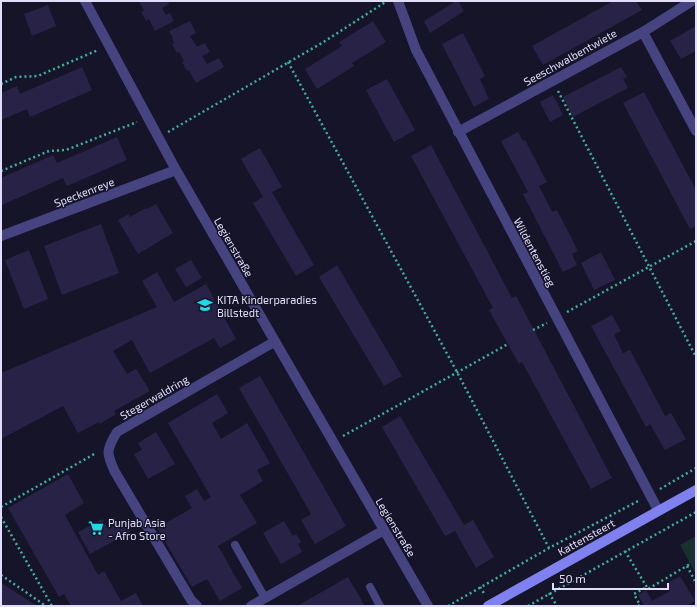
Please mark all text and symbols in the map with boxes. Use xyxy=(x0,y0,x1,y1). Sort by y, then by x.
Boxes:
street label: Seeschwalbentwiete xyxy=(521,26,619,88)
street label: Speckenreye xyxy=(52,175,116,209)
street label: Legienstraße xyxy=(212,215,256,279)
street label: Wildentenstieg xyxy=(511,215,559,289)
place label: KITA Kinderparadies Billstedt xyxy=(217,293,317,319)
school or university icon: KITA Kinderparadies Billstedt xyxy=(196,296,214,314)
street label: Stegerwaldring xyxy=(117,372,191,422)
street label: Legienstraße xyxy=(373,495,419,559)
place label: Punjab Asia - Afro Store xyxy=(108,516,166,542)
street label: Kattensteert xyxy=(555,516,617,558)
supermarket icon: Punjab Asia - Afro Store xyxy=(87,519,105,537)
scale bar xyxy=(553,565,668,591)
text: 50 m xyxy=(559,571,586,585)

